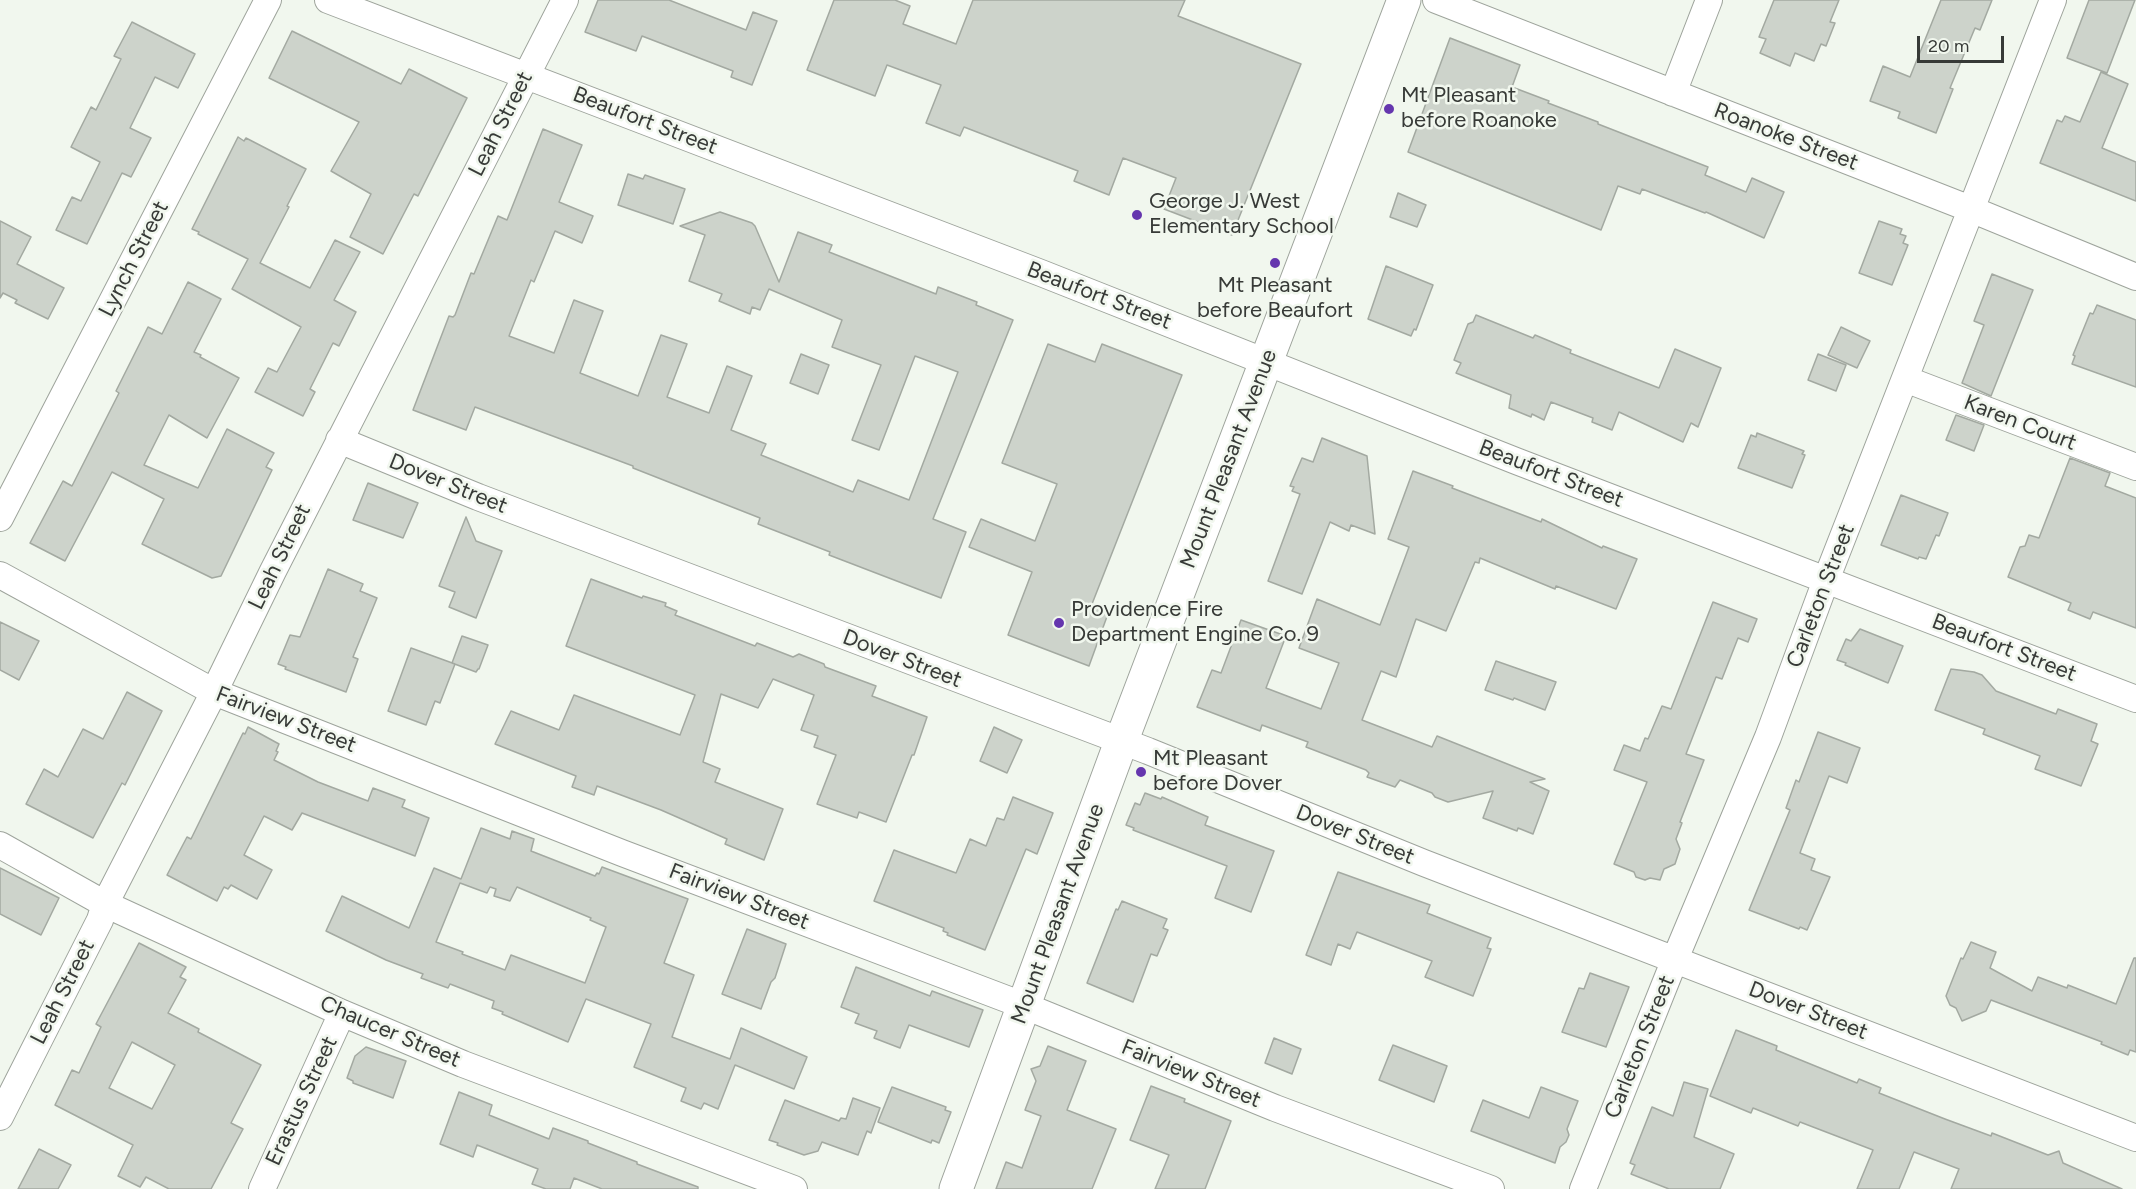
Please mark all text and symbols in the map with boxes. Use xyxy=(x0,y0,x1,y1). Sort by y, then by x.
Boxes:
scale bar xyxy=(1920,24,2007,62)
text: 20 m xyxy=(1928,35,1969,57)
street label: Leah Street xyxy=(463,67,539,181)
street label: Beaufort Street xyxy=(569,81,721,161)
place label: Mt Pleasant before Roanoke xyxy=(1401,83,1557,134)
street label: Roanoke Street xyxy=(1710,97,1862,177)
marker: Mt Pleasant before Roanoke xyxy=(1382,102,1396,116)
place label: George J. West Elementary School xyxy=(1149,189,1334,240)
street label: Lynch Street xyxy=(94,197,174,321)
marker: George J. West Elementary School xyxy=(1130,208,1144,222)
street label: Beaufort Street xyxy=(1023,256,1175,336)
marker: Mt Pleasant before Beaufort xyxy=(1268,256,1282,270)
place label: Mt Pleasant before Beaufort xyxy=(1197,273,1353,324)
street label: Mount Pleasant Avenue xyxy=(1175,346,1283,572)
street label: Karen Court xyxy=(1960,389,2080,457)
street label: Beaufort Street xyxy=(1475,434,1627,514)
street label: Dover Street xyxy=(385,448,511,520)
street label: Leah Street xyxy=(243,500,317,614)
street label: Carleton Street xyxy=(1781,520,1861,672)
place label: Providence Fire Department Engine Co. 9 xyxy=(1071,597,1319,648)
street label: Beaufort Street xyxy=(1928,608,2080,688)
marker: Providence Fire Department Engine Co. 9 xyxy=(1052,616,1066,630)
street label: Dover Street xyxy=(839,624,965,694)
street label: Fairview Street xyxy=(212,681,360,759)
place label: Mt Pleasant before Dover xyxy=(1153,746,1282,798)
marker: Mt Pleasant before Dover xyxy=(1134,765,1148,779)
street label: Dover Street xyxy=(1292,799,1418,871)
street label: Mount Pleasant Avenue xyxy=(1006,800,1110,1028)
street label: Fairview Street xyxy=(665,858,813,936)
street label: Leah Street xyxy=(25,935,101,1049)
street label: Carleton Street xyxy=(1599,972,1681,1122)
street label: Dover Street xyxy=(1745,976,1871,1046)
street label: Chaucer Street xyxy=(316,991,464,1073)
street label: Erastus Street xyxy=(260,1032,344,1170)
street label: Fairview Street xyxy=(1117,1034,1265,1114)

